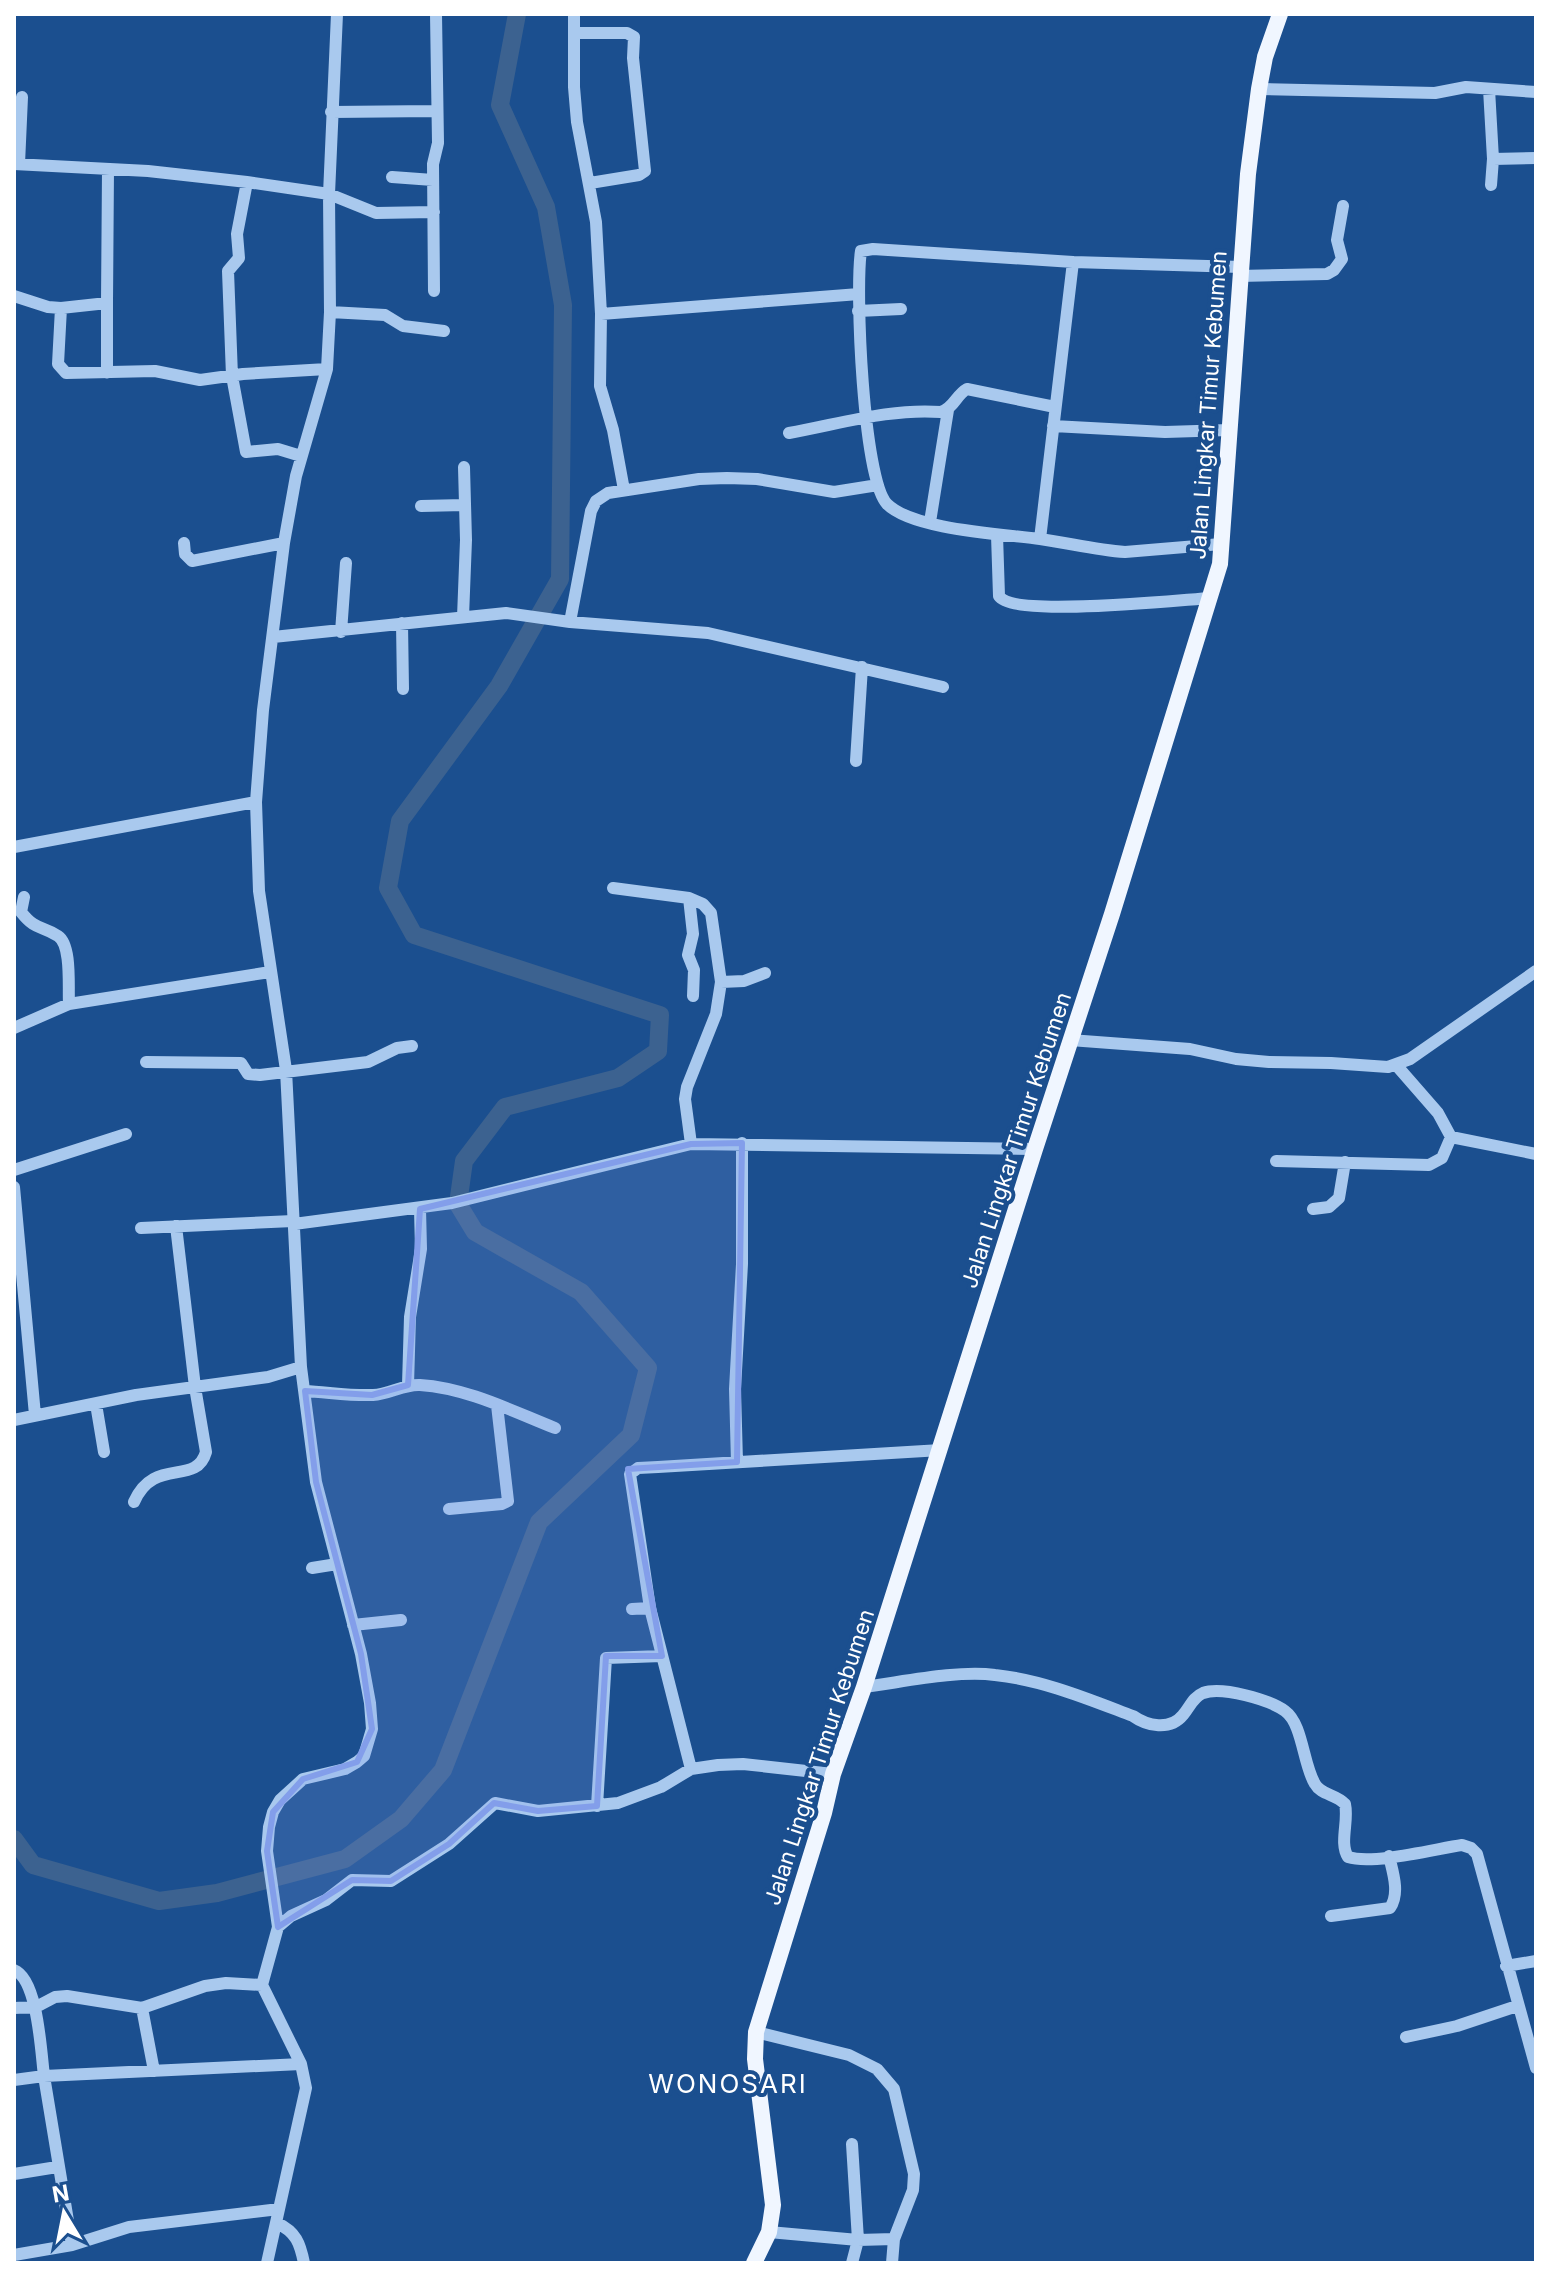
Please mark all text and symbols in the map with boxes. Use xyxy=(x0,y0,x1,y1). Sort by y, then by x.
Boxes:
street label: Jalan Lingkar Timur Kebumen xyxy=(1184,250,1232,560)
street label: Jalan Lingkar Timur Kebumen xyxy=(956,989,1076,1291)
street label: Jalan Lingkar Timur Kebumen xyxy=(759,1606,879,1908)
district label: WONOSARI xyxy=(648,2068,808,2099)
north arrow xyxy=(24,2173,104,2253)
text: N xyxy=(50,2179,71,2208)

